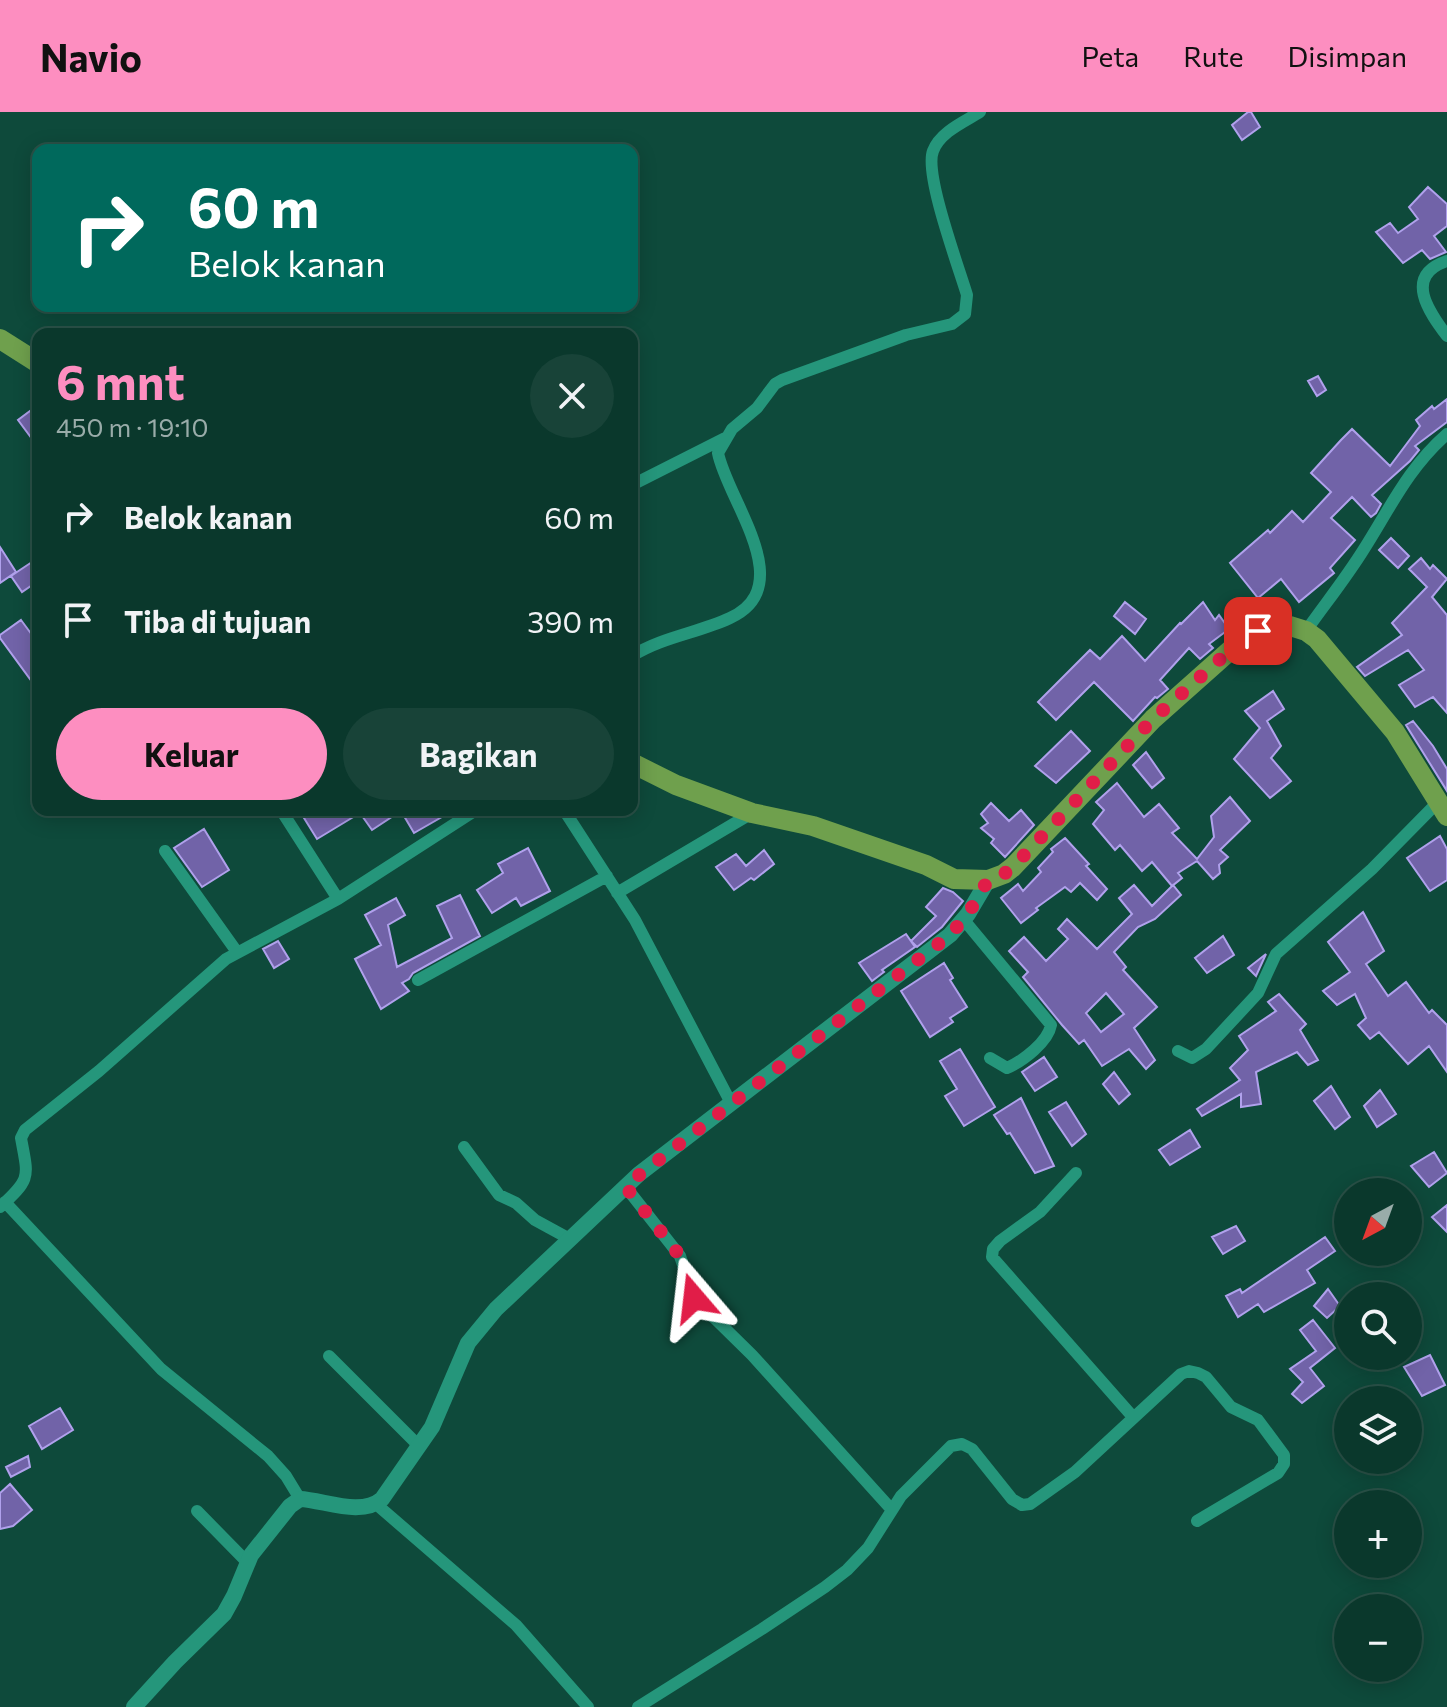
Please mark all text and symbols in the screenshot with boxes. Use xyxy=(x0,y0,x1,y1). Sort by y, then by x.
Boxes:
text: Navio xyxy=(40,33,142,80)
text: Peta xyxy=(1081,39,1139,73)
text: Rute xyxy=(1183,39,1244,73)
text: Disimpan xyxy=(1288,39,1407,73)
text: 60 m xyxy=(188,171,319,240)
icon: right xyxy=(56,176,160,280)
text: Belok kanan xyxy=(188,240,386,284)
text: 6 mnt xyxy=(56,351,185,410)
button: close xyxy=(530,354,614,438)
text: 450 m · 19:10 xyxy=(56,411,208,442)
icon: right xyxy=(56,494,100,538)
text: Belok kanan xyxy=(124,498,292,535)
text: 60 m xyxy=(544,498,614,535)
pin xyxy=(1224,597,1292,665)
icon: arrive xyxy=(56,598,100,642)
text: Tiba di tujuan xyxy=(124,602,311,639)
text: 390 m xyxy=(527,602,614,639)
icon: arrive xyxy=(1236,609,1280,653)
button: Keluar xyxy=(56,708,327,800)
button: Bagikan xyxy=(343,708,614,800)
north arrow xyxy=(1334,1178,1422,1266)
map controls xyxy=(1334,1178,1422,1682)
position arrow xyxy=(652,1256,736,1340)
button: search xyxy=(1334,1282,1422,1370)
button: layers xyxy=(1334,1386,1422,1474)
button: + xyxy=(1334,1490,1422,1578)
button: − xyxy=(1334,1594,1422,1682)

